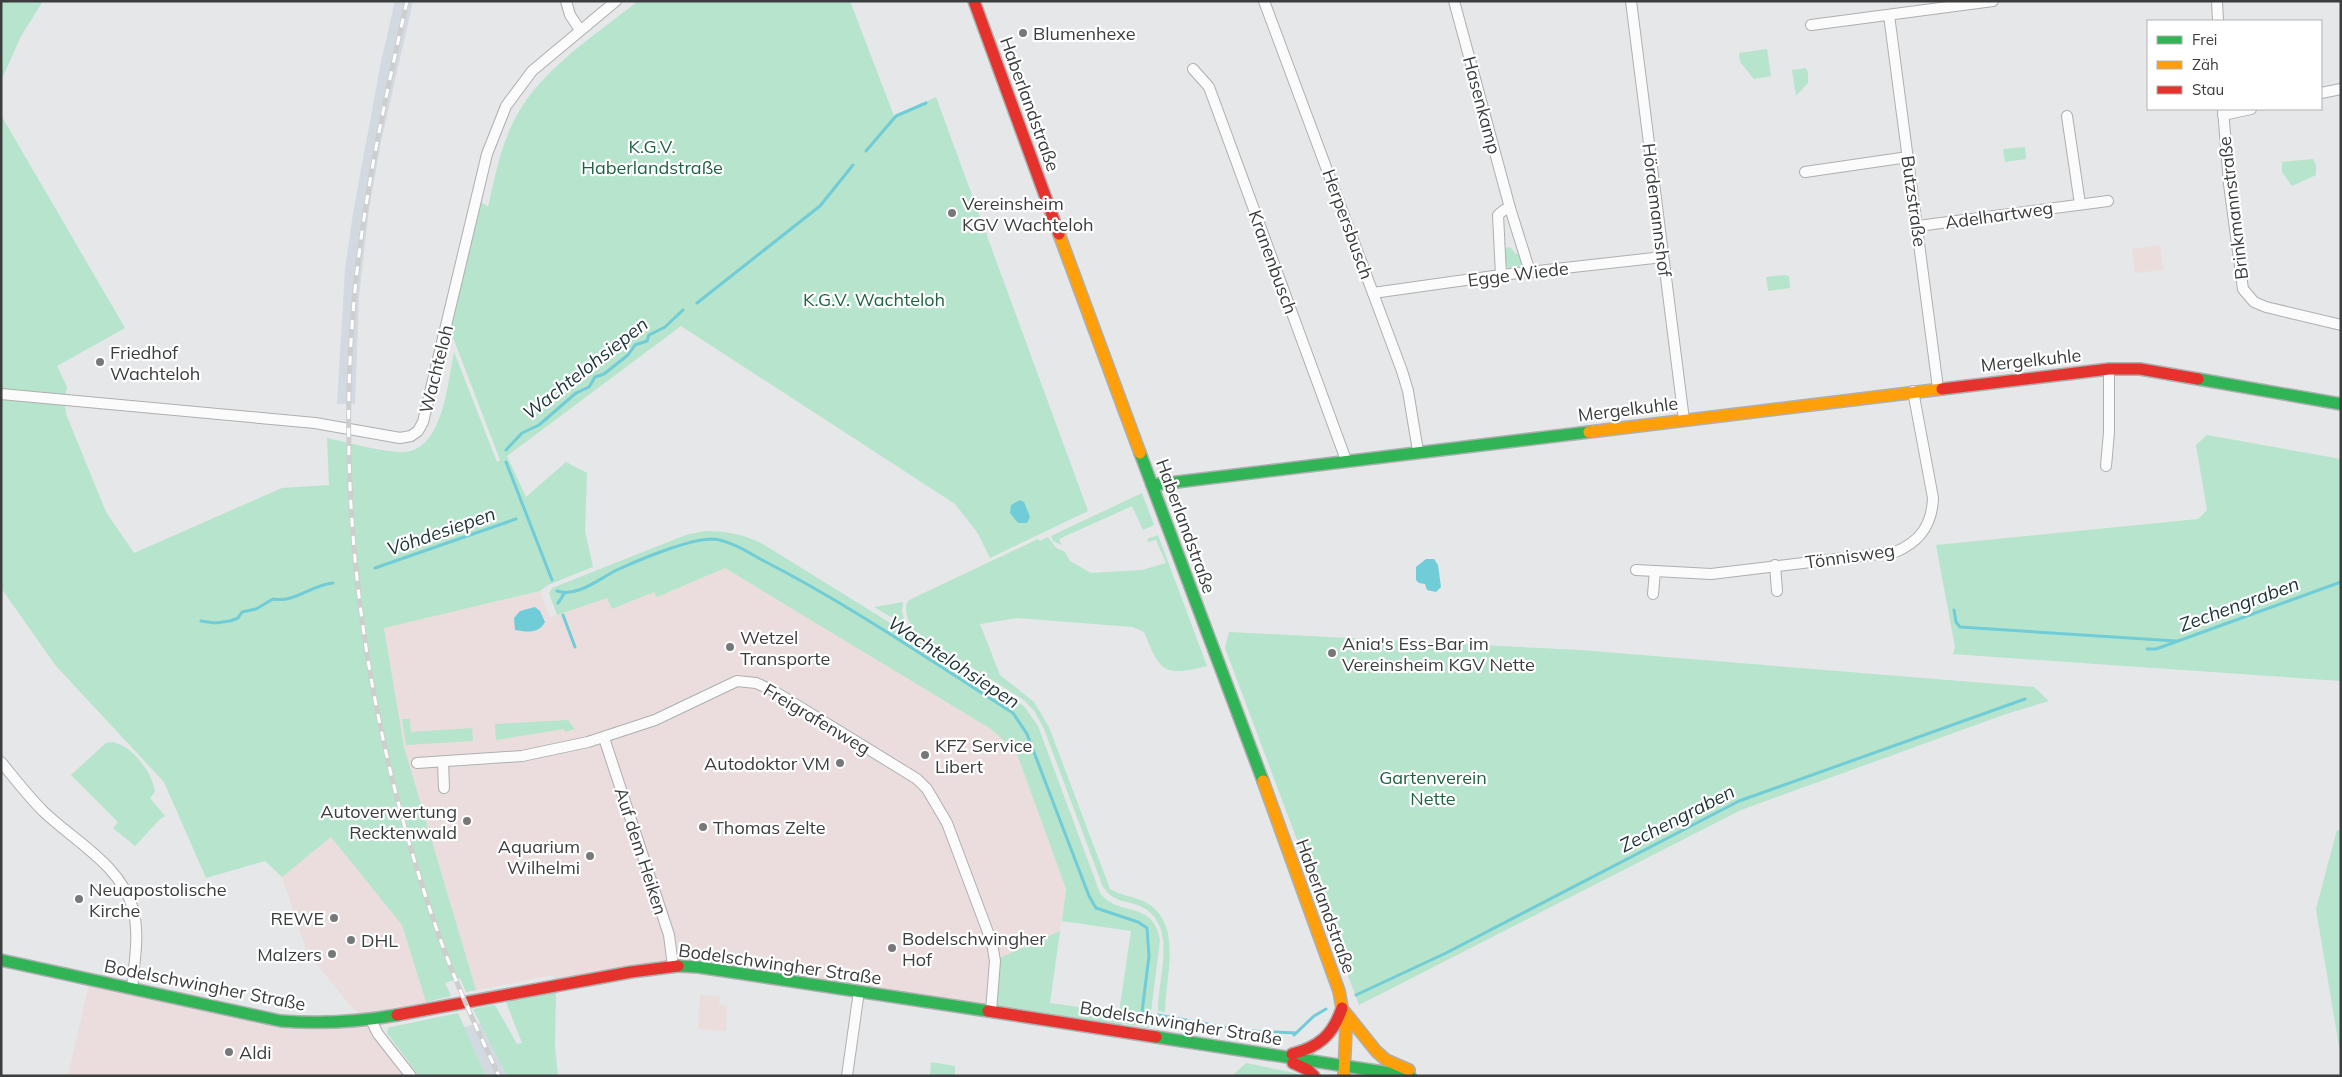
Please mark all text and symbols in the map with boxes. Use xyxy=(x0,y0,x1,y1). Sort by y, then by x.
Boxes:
legend xyxy=(2147,20,2322,110)
place label: Blumenhexe xyxy=(1033,22,1136,45)
marker: Blumenhexe xyxy=(1017,27,1029,39)
text: Frei xyxy=(2192,30,2217,49)
street label: Haberlandstraße xyxy=(995,33,1065,175)
street label: Hasenkamp xyxy=(1458,54,1506,156)
text: Zäh xyxy=(2192,55,2219,74)
text: Stau xyxy=(2192,80,2224,99)
park label: K.G.V. Haberlandstraße xyxy=(581,135,723,179)
street label: Brinkmannstraße xyxy=(2213,135,2253,281)
street label: Hördemannshof xyxy=(1637,142,1677,279)
street label: Butzstraße xyxy=(1896,154,1932,248)
street label: Herpersbusch xyxy=(1317,166,1379,282)
place label: Vereinsheim KGV Wachteloh xyxy=(962,192,1093,236)
street label: Adelhartweg xyxy=(1943,196,2055,234)
marker: Vereinsheim KGV Wachteloh xyxy=(946,207,958,219)
street label: Kranenbusch xyxy=(1244,207,1302,317)
street label: Egge Wiede xyxy=(1466,256,1570,292)
park label: K.G.V. Wachteloh xyxy=(803,288,945,311)
water label: Wachtelohsiepen xyxy=(518,312,652,424)
street label: Wachteloh xyxy=(414,322,458,416)
place label: Friedhof Wachteloh xyxy=(110,341,200,385)
street label: Mergelkuhle xyxy=(1980,343,2082,377)
marker: Friedhof Wachteloh xyxy=(94,356,106,368)
street label: Mergelkuhle xyxy=(1577,391,1679,427)
street label: Haberlandstraße xyxy=(1151,455,1221,597)
water label: Vöhdesiepen xyxy=(384,501,498,561)
street label: Tönnisweg xyxy=(1804,538,1896,574)
water label: Zechengraben xyxy=(2176,571,2302,637)
water label: Wachtelohsiepen xyxy=(884,610,1024,714)
place label: Wetzel Transporte xyxy=(740,626,830,670)
place label: Ania's Ess-Bar im Vereinsheim KGV Nette xyxy=(1342,632,1535,676)
marker: Wetzel Transporte xyxy=(724,641,736,653)
marker: Ania's Ess-Bar im Vereinsheim KGV Nette xyxy=(1326,647,1338,659)
street label: Freigrafenweg xyxy=(759,678,875,760)
place label: KFZ Service Libert xyxy=(935,734,1032,778)
marker: KFZ Service Libert xyxy=(919,749,931,761)
place label: Autodoktor VM xyxy=(704,752,830,775)
marker: Autodoktor VM xyxy=(834,757,846,769)
park label: Gartenverein Nette xyxy=(1379,766,1487,810)
water label: Zechengraben xyxy=(1615,779,1739,857)
street label: Auf dem Heiken xyxy=(610,784,672,918)
place label: Autoverwertung Recktenwald xyxy=(320,800,457,844)
marker: Autoverwertung Recktenwald xyxy=(461,815,473,827)
place label: Thomas Zelte xyxy=(713,816,825,839)
marker: Thomas Zelte xyxy=(697,821,709,833)
place label: Aquarium Wilhelmi xyxy=(498,835,580,879)
street label: Haberlandstraße xyxy=(1291,835,1361,977)
marker: Aquarium Wilhelmi xyxy=(584,850,596,862)
place label: Neuapostolische Kirche xyxy=(89,878,227,922)
marker: Neuapostolische Kirche xyxy=(73,893,85,905)
place label: REWE xyxy=(270,907,324,930)
marker: REWE xyxy=(328,912,340,924)
place label: Bodelschwingher Hof xyxy=(902,927,1046,971)
place label: DHL xyxy=(361,929,398,952)
marker: DHL xyxy=(345,934,357,946)
street label: Bodelschwingher Straße xyxy=(677,938,883,990)
marker: Bodelschwingher Hof xyxy=(886,942,898,954)
place label: Malzers xyxy=(257,943,322,966)
marker: Malzers xyxy=(326,948,338,960)
street label: Bodelschwingher Straße xyxy=(102,954,308,1016)
street label: Bodelschwingher Straße xyxy=(1078,996,1284,1050)
place label: Aldi xyxy=(239,1041,272,1064)
marker: Aldi xyxy=(223,1046,235,1058)

